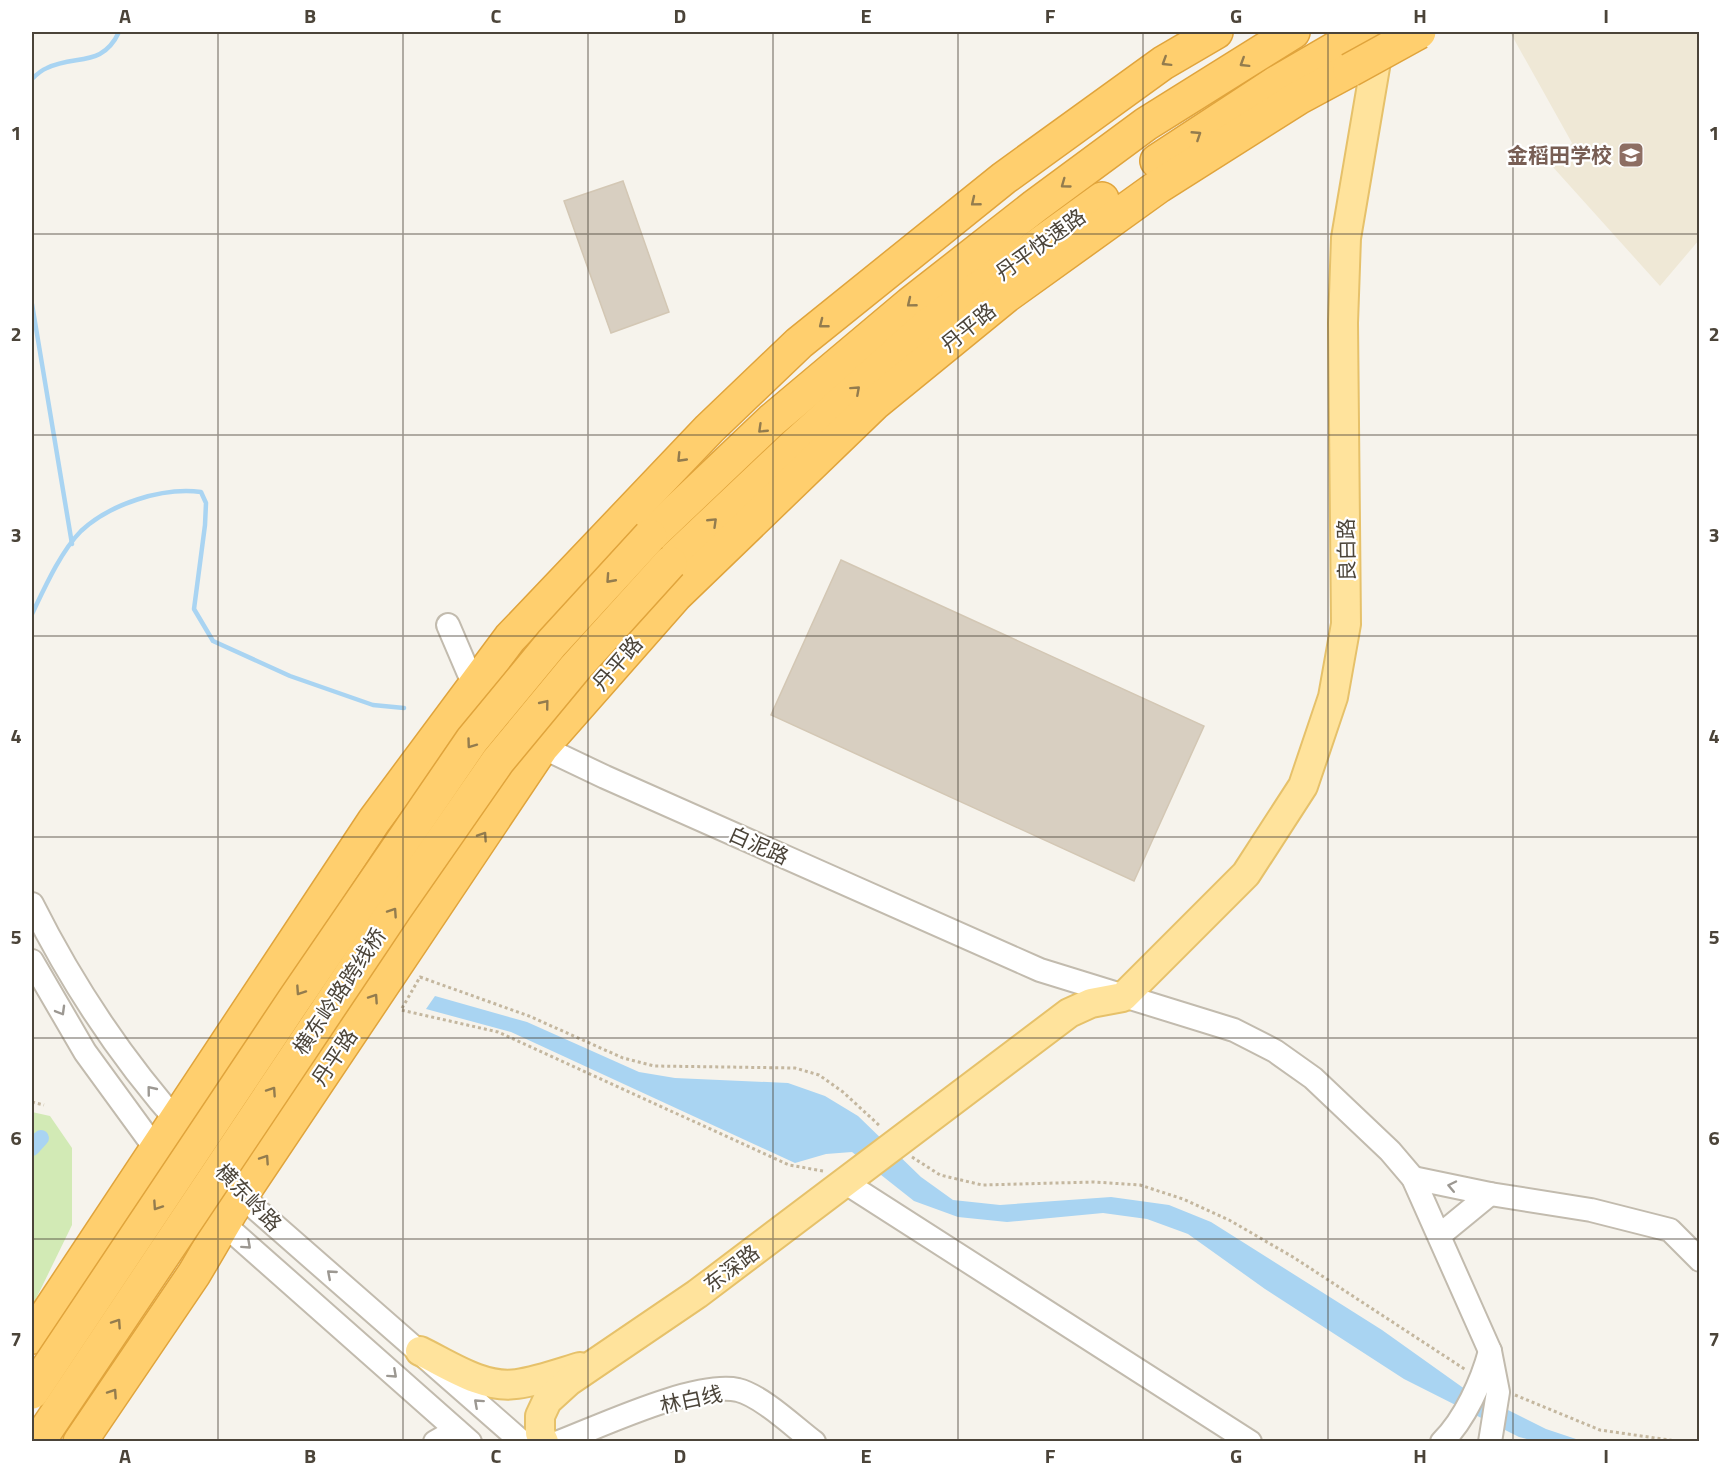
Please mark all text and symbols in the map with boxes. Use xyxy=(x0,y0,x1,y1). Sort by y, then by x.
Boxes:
text: A xyxy=(119,0,131,31)
text: B xyxy=(304,0,316,31)
text: C xyxy=(491,0,502,31)
text: D xyxy=(674,0,686,31)
text: E xyxy=(860,0,872,31)
text: F xyxy=(1045,0,1056,31)
text: G xyxy=(1230,0,1242,31)
text: H xyxy=(1413,0,1427,31)
text: I xyxy=(1603,0,1609,31)
one-way arrow xyxy=(1161,54,1172,65)
one-way arrow xyxy=(1240,55,1250,67)
text: 1 xyxy=(10,117,22,148)
text: 1 xyxy=(1708,117,1720,148)
one-way arrow xyxy=(1190,131,1201,142)
place label: 金稻田学校 xyxy=(1507,139,1612,171)
school or university icon: 金稻田学校 xyxy=(1616,140,1646,170)
one-way arrow xyxy=(1061,177,1072,188)
one-way arrow xyxy=(971,195,982,206)
street label: 丹平快速路 xyxy=(988,200,1092,288)
street label: 丹平路 xyxy=(933,295,1003,359)
one-way arrow xyxy=(907,296,918,307)
one-way arrow xyxy=(818,316,829,327)
text: 2 xyxy=(10,318,22,349)
text: 2 xyxy=(1708,318,1720,349)
one-way arrow xyxy=(849,386,860,397)
one-way arrow xyxy=(758,422,769,433)
one-way arrow xyxy=(678,451,689,462)
street label: 良白路 xyxy=(1329,518,1363,582)
text: 3 xyxy=(10,519,22,550)
one-way arrow xyxy=(706,519,717,530)
text: 3 xyxy=(1708,519,1720,550)
one-way arrow xyxy=(606,572,617,583)
street label: 丹平路 xyxy=(584,629,650,697)
one-way arrow xyxy=(538,700,549,711)
text: 4 xyxy=(10,720,22,751)
text: 4 xyxy=(1708,720,1720,751)
one-way arrow xyxy=(467,737,478,748)
street label: 白泥路 xyxy=(724,818,794,872)
one-way arrow xyxy=(476,831,487,842)
one-way arrow xyxy=(385,908,397,918)
text: 5 xyxy=(10,921,22,952)
street label: 横东岭路跨线桥 xyxy=(285,921,393,1061)
text: 5 xyxy=(1708,921,1720,952)
one-way arrow xyxy=(296,985,308,995)
one-way arrow xyxy=(367,993,378,1004)
one-way arrow xyxy=(54,1005,66,1015)
street label: 丹平路 xyxy=(303,1022,365,1092)
one-way arrow xyxy=(147,1086,158,1097)
one-way arrow xyxy=(265,1087,276,1098)
text: 6 xyxy=(10,1122,22,1153)
text: 6 xyxy=(1708,1122,1720,1153)
one-way arrow xyxy=(258,1155,269,1166)
street label: 横东岭路 xyxy=(208,1156,290,1238)
one-way arrow xyxy=(1447,1180,1457,1193)
one-way arrow xyxy=(153,1199,164,1210)
street label: 东深路 xyxy=(696,1236,766,1300)
one-way arrow xyxy=(240,1238,251,1249)
one-way arrow xyxy=(327,1270,338,1281)
one-way arrow xyxy=(110,1319,121,1330)
text: 7 xyxy=(10,1323,22,1354)
text: 7 xyxy=(1708,1323,1720,1354)
one-way arrow xyxy=(386,1367,397,1378)
street label: 林白线 xyxy=(657,1377,725,1421)
one-way arrow xyxy=(106,1389,117,1400)
one-way arrow xyxy=(474,1399,485,1410)
text: A xyxy=(119,1440,131,1471)
text: B xyxy=(304,1440,316,1471)
text: C xyxy=(491,1440,502,1471)
text: D xyxy=(674,1440,686,1471)
text: E xyxy=(860,1440,872,1471)
text: F xyxy=(1045,1440,1056,1471)
text: G xyxy=(1230,1440,1242,1471)
text: H xyxy=(1413,1440,1427,1471)
text: I xyxy=(1603,1440,1609,1471)

